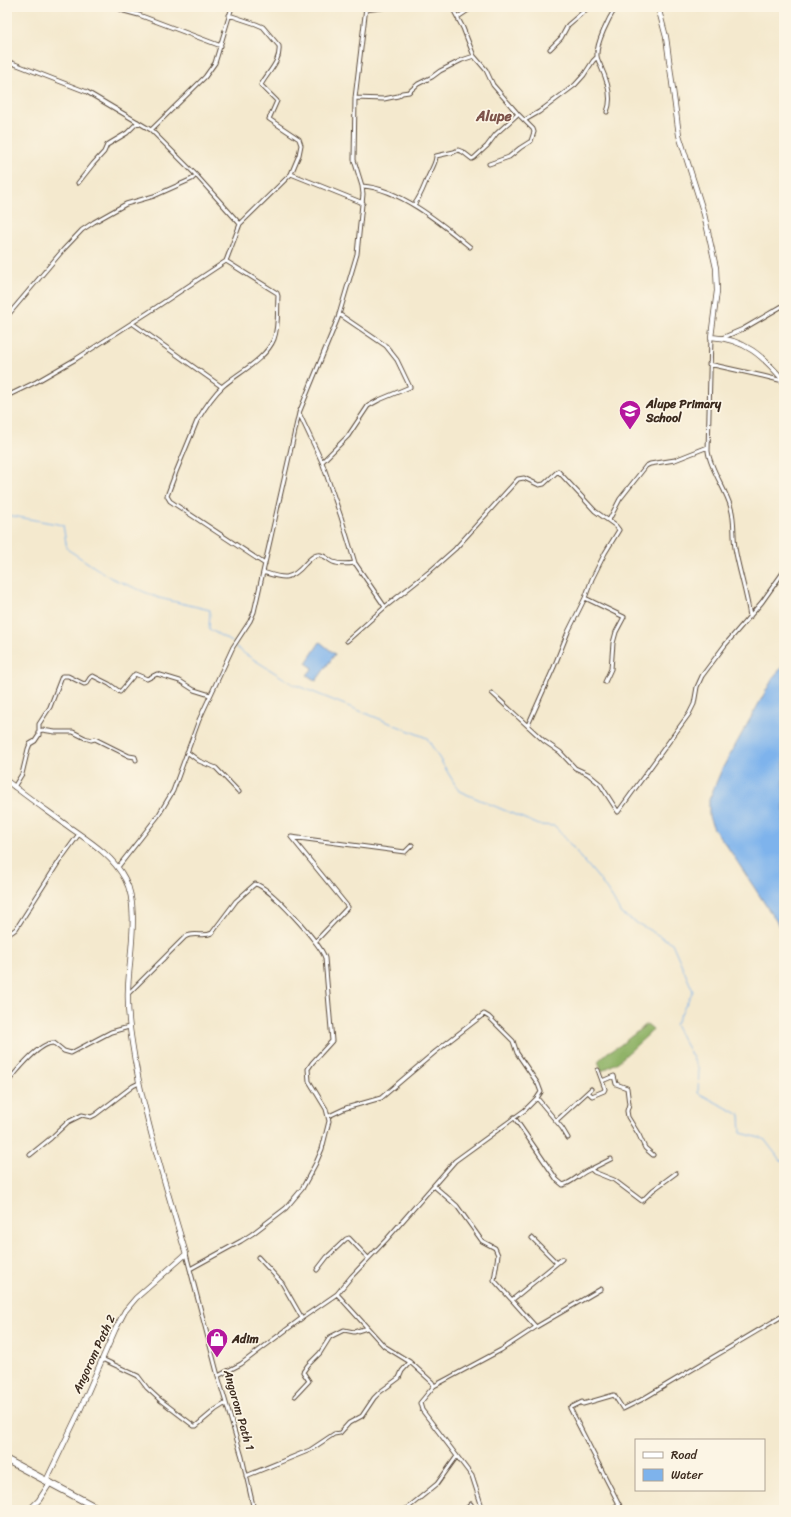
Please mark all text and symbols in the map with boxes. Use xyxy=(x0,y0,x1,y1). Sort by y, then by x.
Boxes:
district label: Alupe xyxy=(475,104,512,129)
place label: Alupe Primary School xyxy=(645,393,722,429)
school or university icon: Alupe Primary School xyxy=(617,398,643,431)
street label: Angorom Path 2 xyxy=(66,1311,122,1398)
shop icon: Adim xyxy=(204,1326,230,1359)
place label: Adim xyxy=(231,1328,259,1350)
street label: Angorom Path 1 xyxy=(217,1366,261,1453)
legend xyxy=(635,1439,765,1491)
text: Road xyxy=(671,1444,698,1466)
text: Water xyxy=(671,1464,704,1486)

